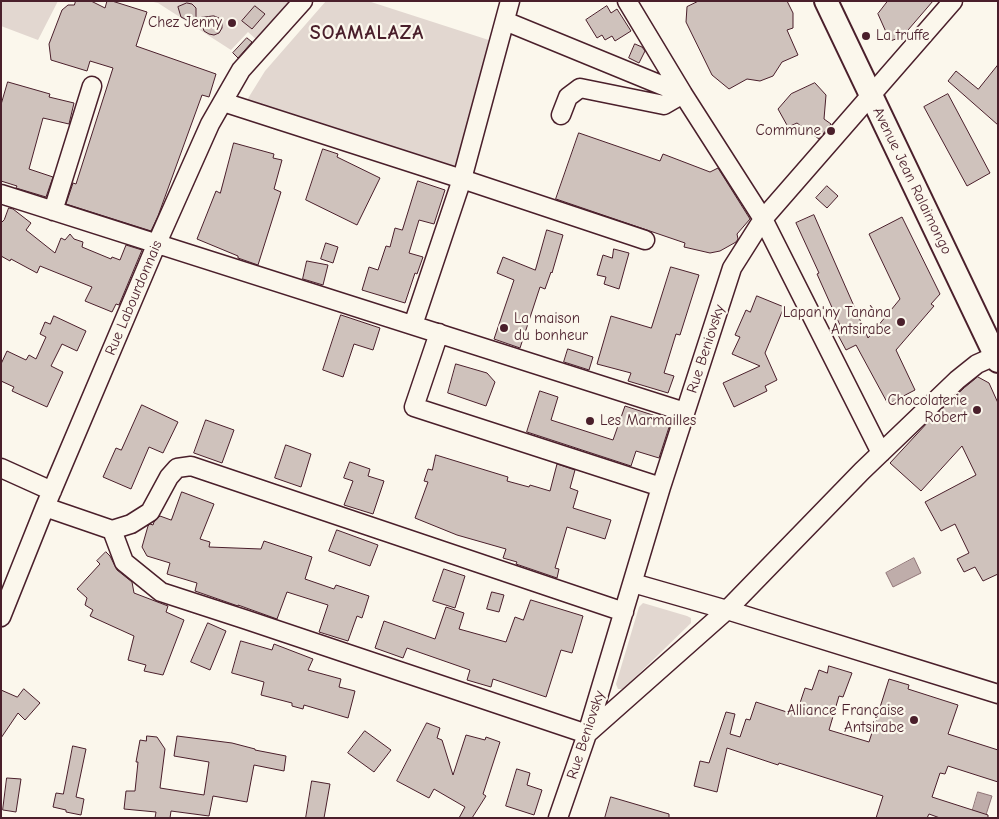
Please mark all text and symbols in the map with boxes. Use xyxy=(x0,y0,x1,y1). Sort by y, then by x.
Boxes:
place label: Chez Jenny xyxy=(148,14,222,32)
marker: Chez Jenny xyxy=(226,17,238,29)
district label: SOAMALAZA xyxy=(309,21,425,45)
place label: La truffe xyxy=(876,27,930,45)
marker: La truffe xyxy=(860,30,872,42)
street label: Avenue Jean Ralaimongo xyxy=(869,104,955,258)
place label: Commune xyxy=(756,122,821,140)
marker: Commune xyxy=(825,125,837,137)
street label: Rue Labourdonnais xyxy=(102,238,166,358)
street label: Rue Beniovsky xyxy=(683,303,729,395)
place label: Lapan'ny Tanàna Antsirabe xyxy=(783,304,891,339)
place label: La maison du bonheur xyxy=(514,310,588,345)
marker: Lapan'ny Tanàna Antsirabe xyxy=(895,316,907,328)
marker: La maison du bonheur xyxy=(498,322,510,334)
place label: Chocolaterie Robert xyxy=(887,392,967,427)
marker: Chocolaterie Robert xyxy=(971,404,983,416)
place label: Les Marmailles xyxy=(600,412,696,430)
marker: Les Marmailles xyxy=(584,415,596,427)
street label: Rue Beniovsky xyxy=(563,689,609,781)
place label: Alliance Française Antsirabe xyxy=(787,702,904,737)
marker: Alliance Française Antsirabe xyxy=(908,714,920,726)

